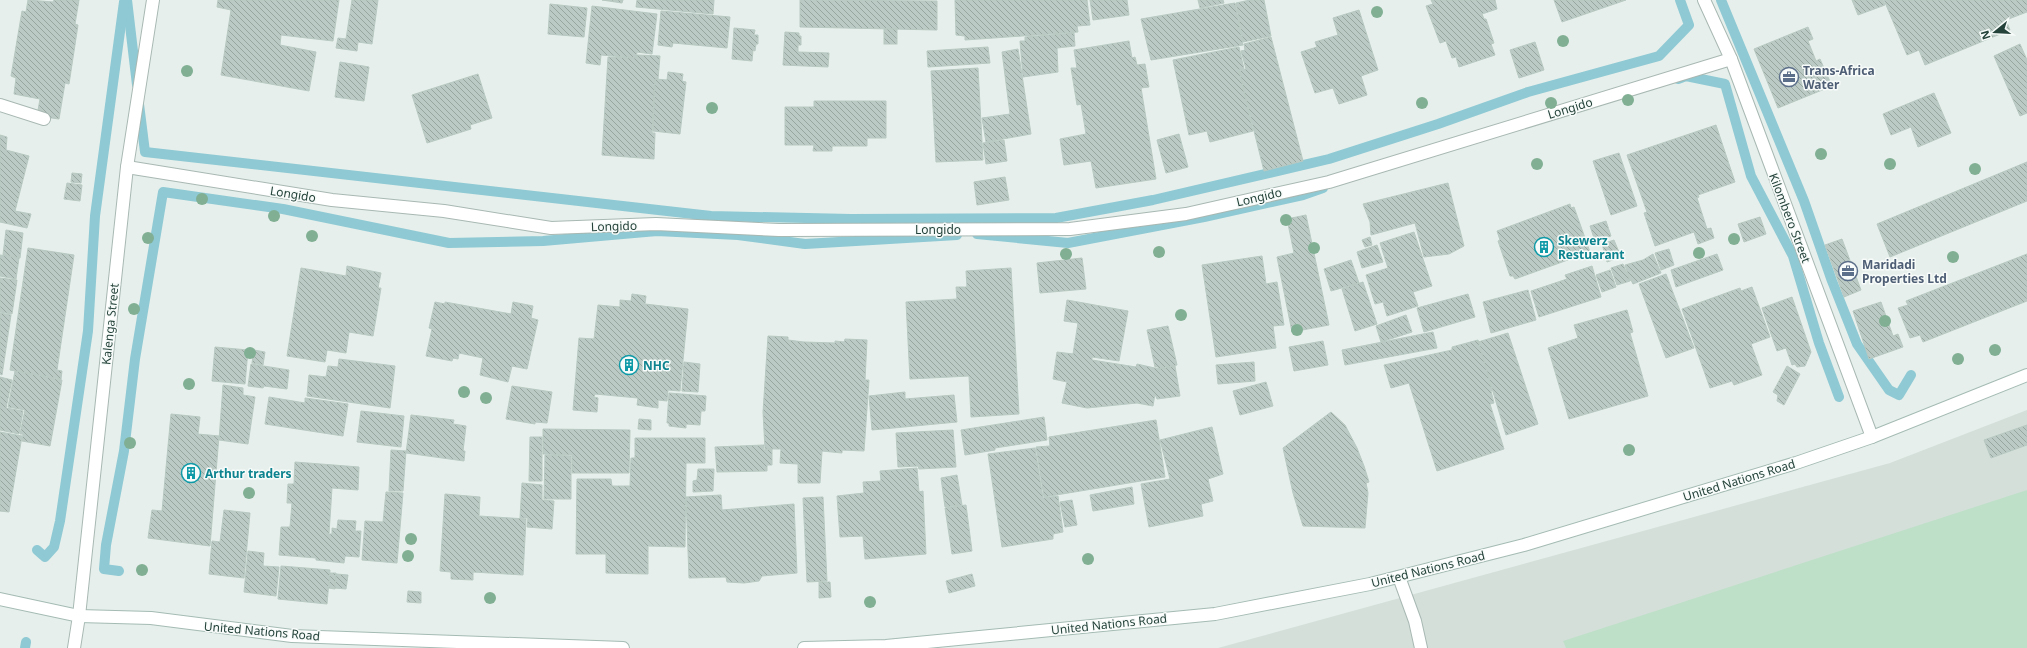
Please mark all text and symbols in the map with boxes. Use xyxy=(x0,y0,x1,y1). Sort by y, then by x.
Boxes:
north arrow xyxy=(1975,12,2015,52)
text: N xyxy=(1976,29,1994,42)
place label: Trans-Africa Water xyxy=(1803,62,1875,93)
office icon: Trans-Africa Water xyxy=(1778,66,1800,88)
street label: Longido xyxy=(1545,93,1595,123)
street label: Kilombero Street xyxy=(1765,171,1815,266)
street label: Longido xyxy=(269,182,317,206)
street label: Longido xyxy=(1235,184,1283,210)
street label: Longido xyxy=(591,217,637,235)
street label: Longido xyxy=(915,221,961,238)
place label: Skewerz Restuarant xyxy=(1558,232,1625,263)
building icon: Skewerz Restuarant xyxy=(1533,236,1555,258)
place label: Maridadi Properties Ltd xyxy=(1862,256,1947,287)
office icon: Maridadi Properties Ltd xyxy=(1837,260,1859,282)
street label: Kalenga Street xyxy=(97,282,123,366)
building icon: NHC xyxy=(618,354,640,376)
place label: NHC xyxy=(643,357,670,374)
street label: United Nations Road xyxy=(1681,455,1797,505)
building icon: Arthur traders xyxy=(180,462,202,484)
place label: Arthur traders xyxy=(205,465,292,482)
street label: United Nations Road xyxy=(1369,547,1487,591)
street label: United Nations Road xyxy=(1050,609,1168,639)
street label: United Nations Road xyxy=(203,617,321,645)

